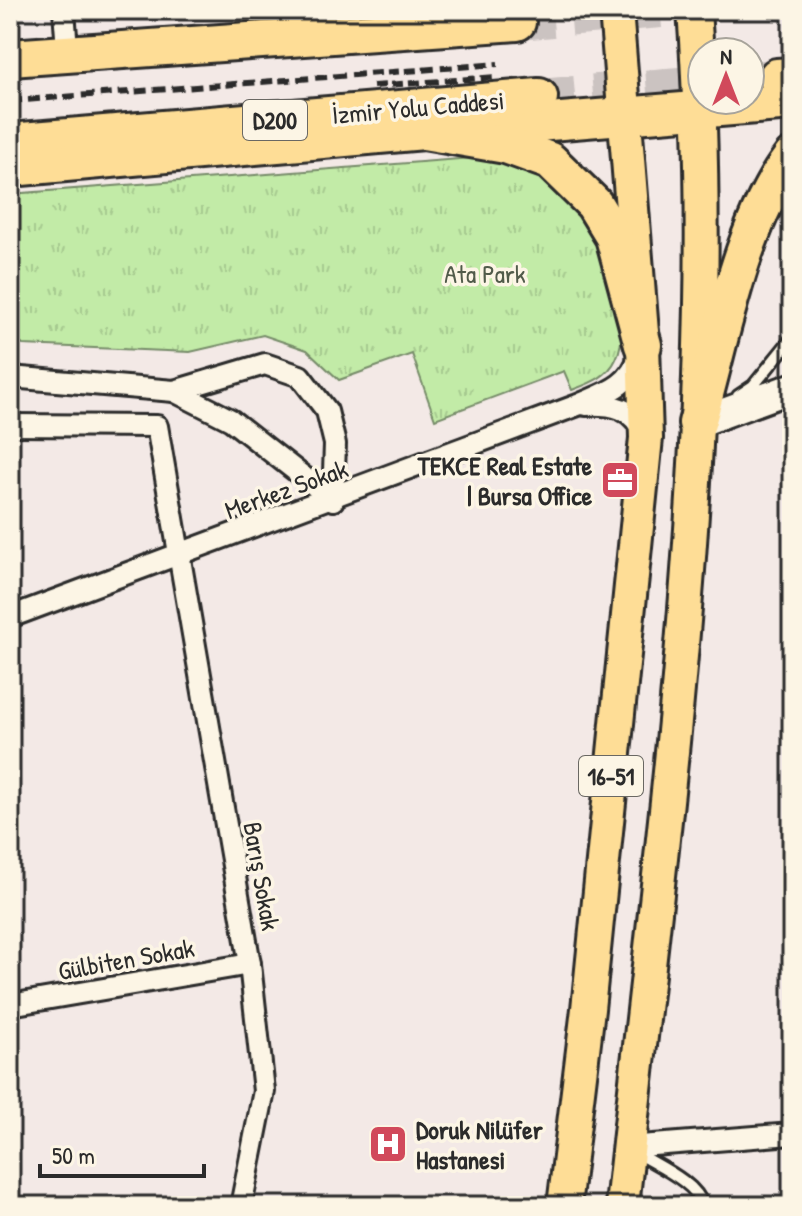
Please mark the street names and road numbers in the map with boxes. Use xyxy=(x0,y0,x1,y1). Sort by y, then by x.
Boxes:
street label: İzmir Yolu Caddesi xyxy=(330,82,506,132)
road number: D200 xyxy=(243,100,307,140)
street label: Merkez Sokak xyxy=(220,451,352,527)
road number: 16-51 xyxy=(579,756,643,796)
street label: Barış Sokak xyxy=(235,819,289,933)
street label: Gülbiten Sokak xyxy=(55,930,197,988)

